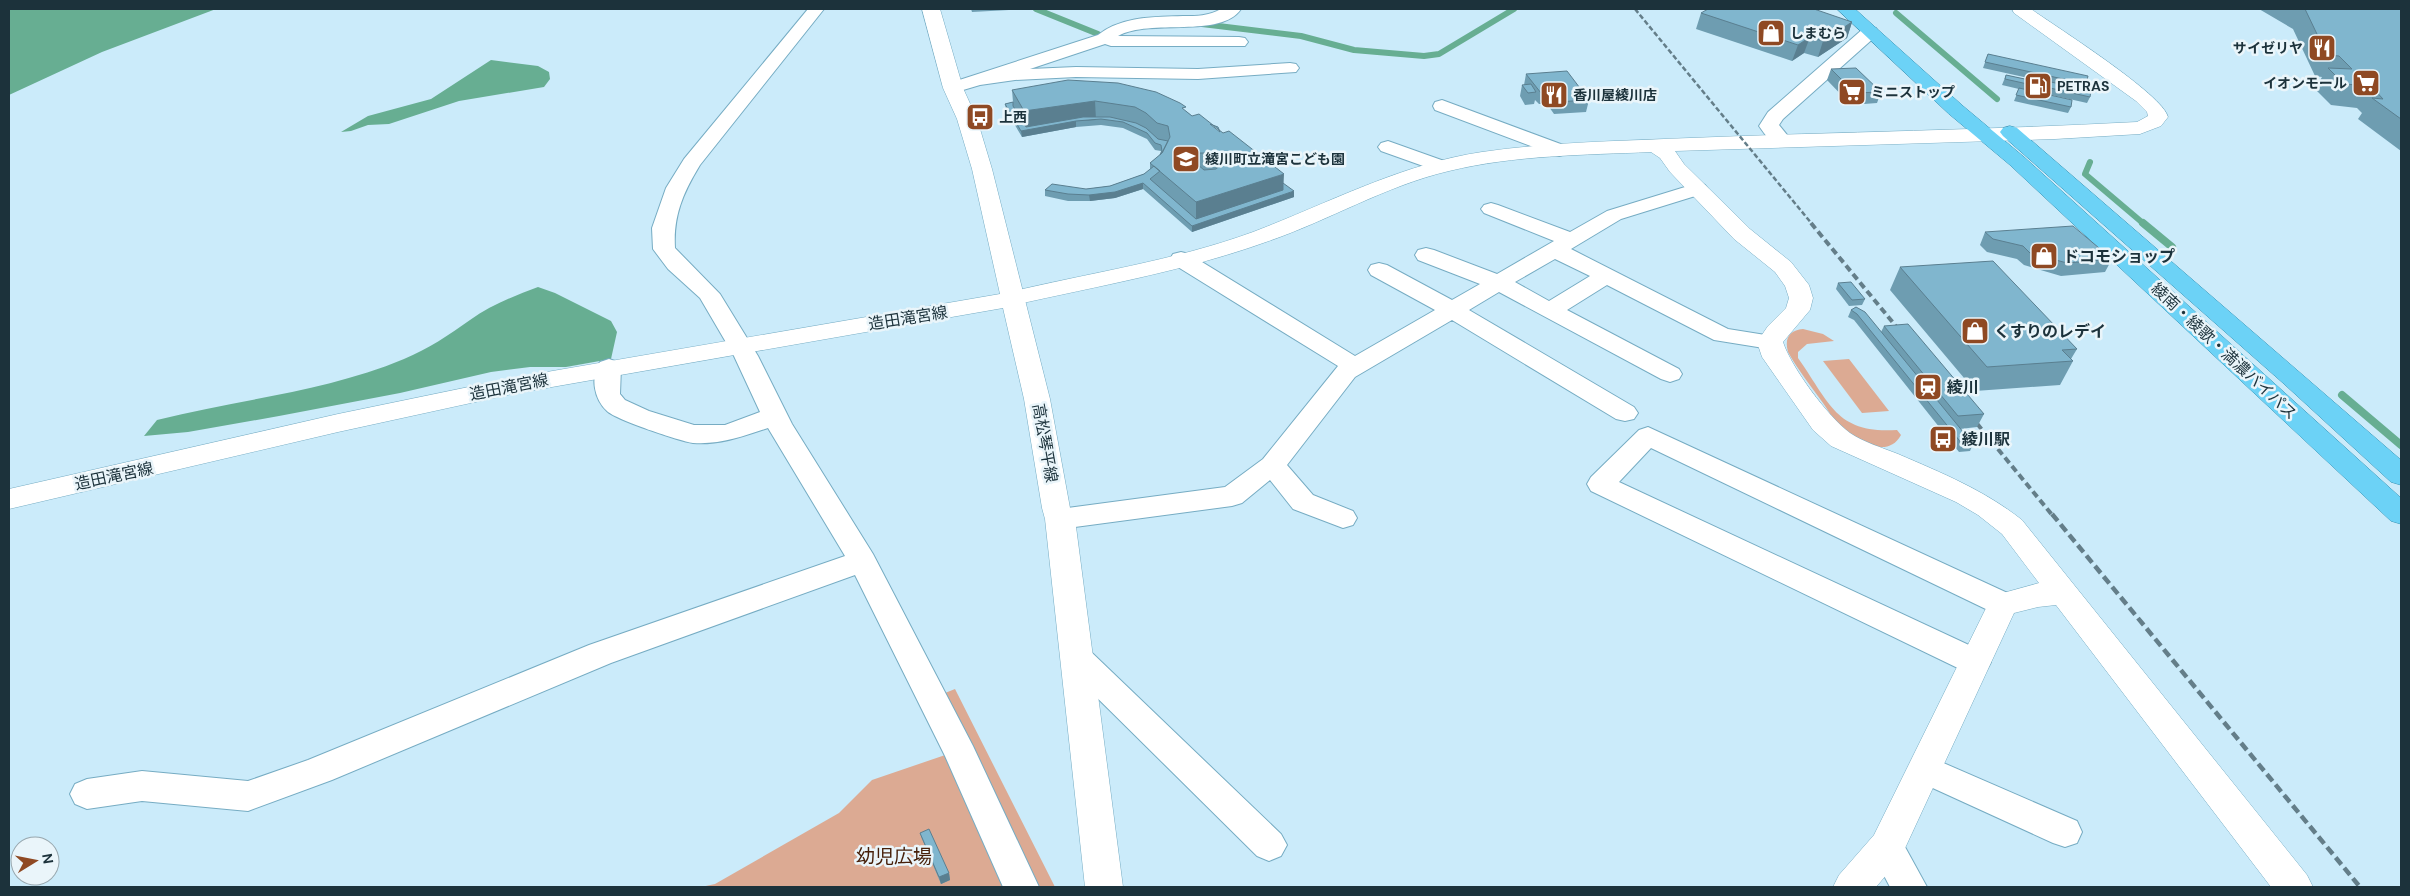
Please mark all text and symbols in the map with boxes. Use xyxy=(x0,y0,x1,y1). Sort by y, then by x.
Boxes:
shop icon: しまむら xyxy=(1756,18,1786,48)
place label: しまむら xyxy=(1790,24,1846,42)
restaurant icon: サイゼリヤ xyxy=(2307,33,2337,63)
place label: サイゼリヤ xyxy=(2233,39,2303,57)
supermarket icon: イオンモール xyxy=(2351,68,2381,98)
fuel station icon: PETRAS xyxy=(2023,71,2053,101)
place label: イオンモール xyxy=(2263,74,2347,92)
supermarket icon: ミニストップ xyxy=(1837,77,1867,107)
place label: PETRAS xyxy=(2057,77,2109,95)
restaurant icon: 香川屋綾川店 xyxy=(1539,80,1569,110)
place label: ミニストップ xyxy=(1871,83,1955,101)
place label: 香川屋綾川店 xyxy=(1573,86,1657,104)
bus stop icon: 上西 xyxy=(965,102,995,132)
place label: 上西 xyxy=(999,108,1027,126)
school or university icon: 綾川町立滝宮こども園 xyxy=(1171,144,1201,174)
place label: 綾川町立滝宮こども園 xyxy=(1205,150,1345,168)
shop icon: ドコモショップ xyxy=(2029,241,2059,271)
place label: ドコモショップ xyxy=(2063,246,2175,267)
street label: 綾南・綾歌・満濃バイパス xyxy=(2147,278,2301,424)
street label: 造田滝宮線 xyxy=(867,301,949,335)
shop icon: くすりのレデイ xyxy=(1960,316,1990,346)
place label: くすりのレデイ xyxy=(1994,321,2106,342)
street label: 造田滝宮線 xyxy=(468,369,550,405)
station icon: 綾川 xyxy=(1913,372,1943,402)
place label: 綾川 xyxy=(1947,377,1979,398)
street label: 高松琴平線 xyxy=(1028,402,1062,484)
bus stop icon: 綾川駅 xyxy=(1928,424,1958,454)
place label: 綾川駅 xyxy=(1962,429,2010,450)
street label: 造田滝宮線 xyxy=(73,457,155,495)
north arrow xyxy=(10,836,60,886)
park label: 幼児広場 xyxy=(856,844,932,869)
text: N xyxy=(38,852,58,865)

